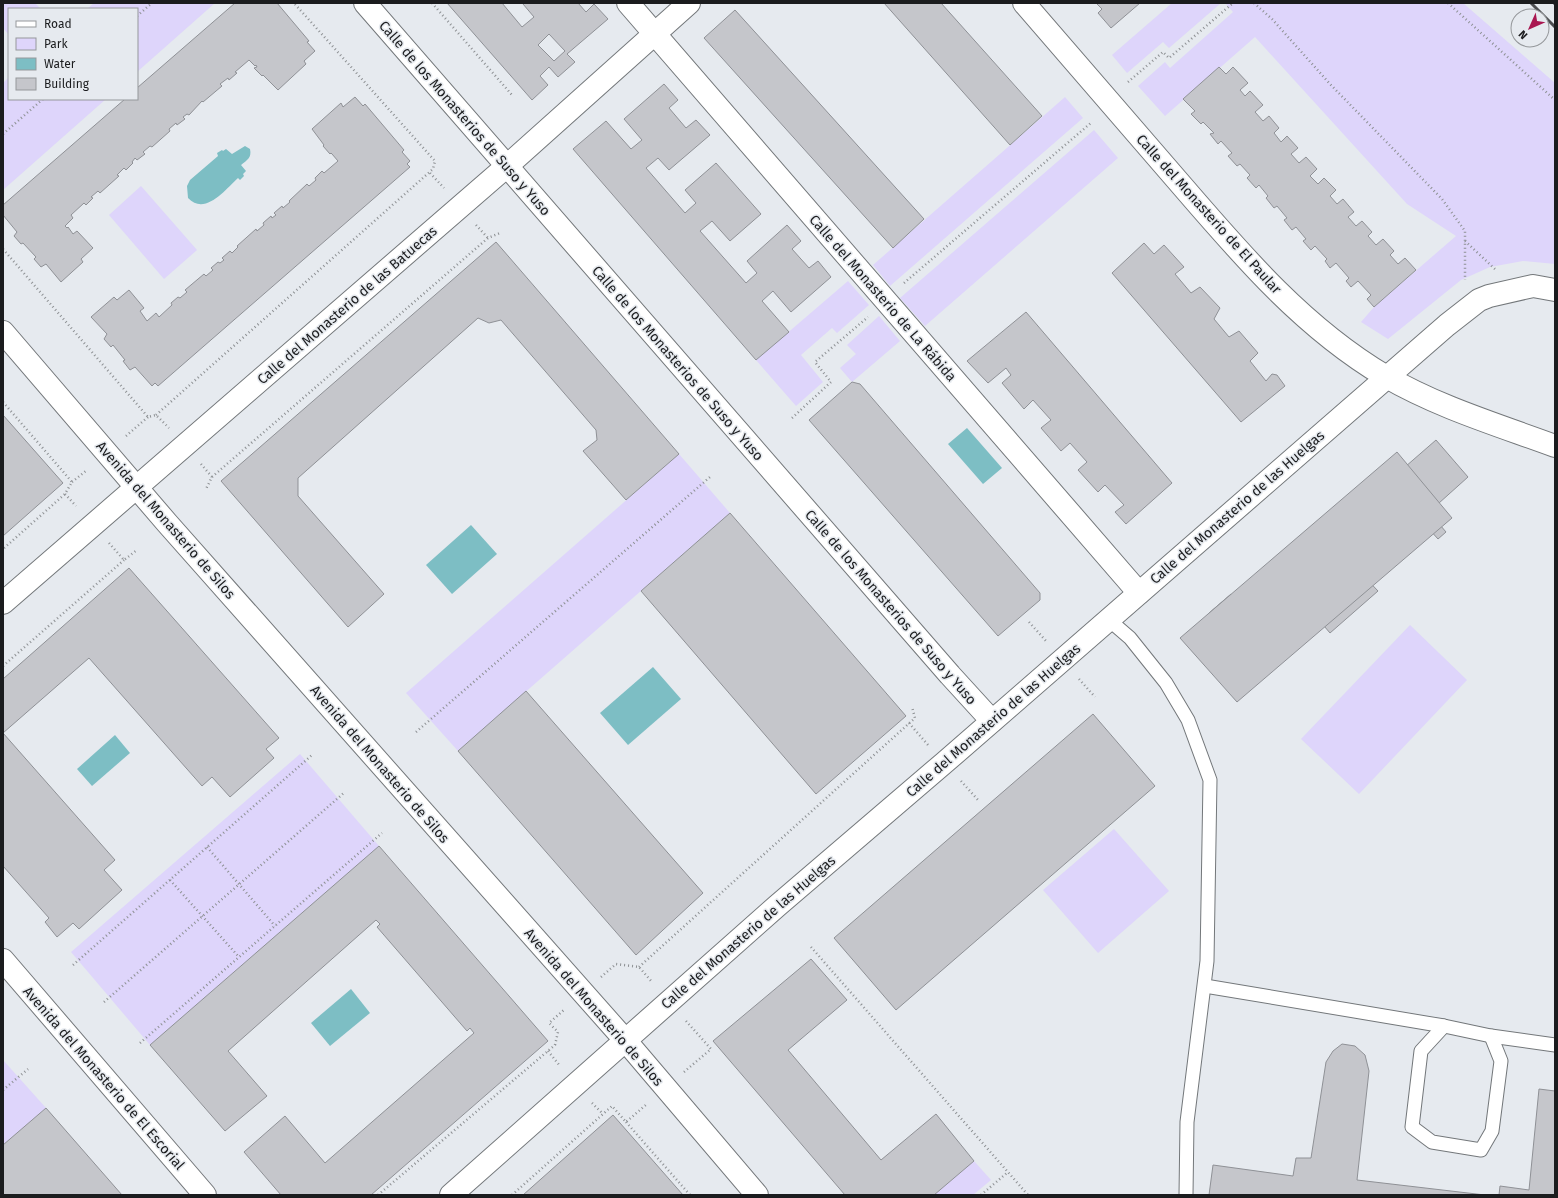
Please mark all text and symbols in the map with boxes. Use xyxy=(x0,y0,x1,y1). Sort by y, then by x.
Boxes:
legend xyxy=(8,8,138,100)
north arrow xyxy=(1510,8,1550,48)
text: Road xyxy=(44,17,72,31)
street label: Calle de los Monasterios de Suso y Yuso xyxy=(375,17,554,219)
text: N xyxy=(1516,28,1530,42)
text: Park xyxy=(44,37,68,51)
text: Water xyxy=(44,57,76,71)
text: Building xyxy=(44,77,90,91)
street label: Calle del Monasterio de El Paular xyxy=(1133,131,1285,298)
street label: Calle del Monasterio de La Rábida xyxy=(806,211,960,385)
street label: Calle del Monasterio de las Batuecas xyxy=(254,222,441,388)
street label: Calle de los Monasterios de Suso y Yuso xyxy=(588,262,767,464)
street label: Calle del Monasterio de las Huelgas xyxy=(1147,427,1328,588)
street label: Avenida del Monasterio de Silos xyxy=(93,438,239,603)
street label: Calle de los Monasterios de Suso y Yuso xyxy=(801,506,980,708)
street label: Calle del Monasterio de las Huelgas xyxy=(903,640,1084,801)
street label: Avenida del Monasterio de Silos xyxy=(307,682,453,847)
street label: Calle del Monasterio de las Huelgas xyxy=(658,852,839,1013)
street label: Avenida del Monasterio de Silos xyxy=(521,925,667,1090)
street label: Avenida del Monasterio de El Escorial xyxy=(19,983,188,1174)

